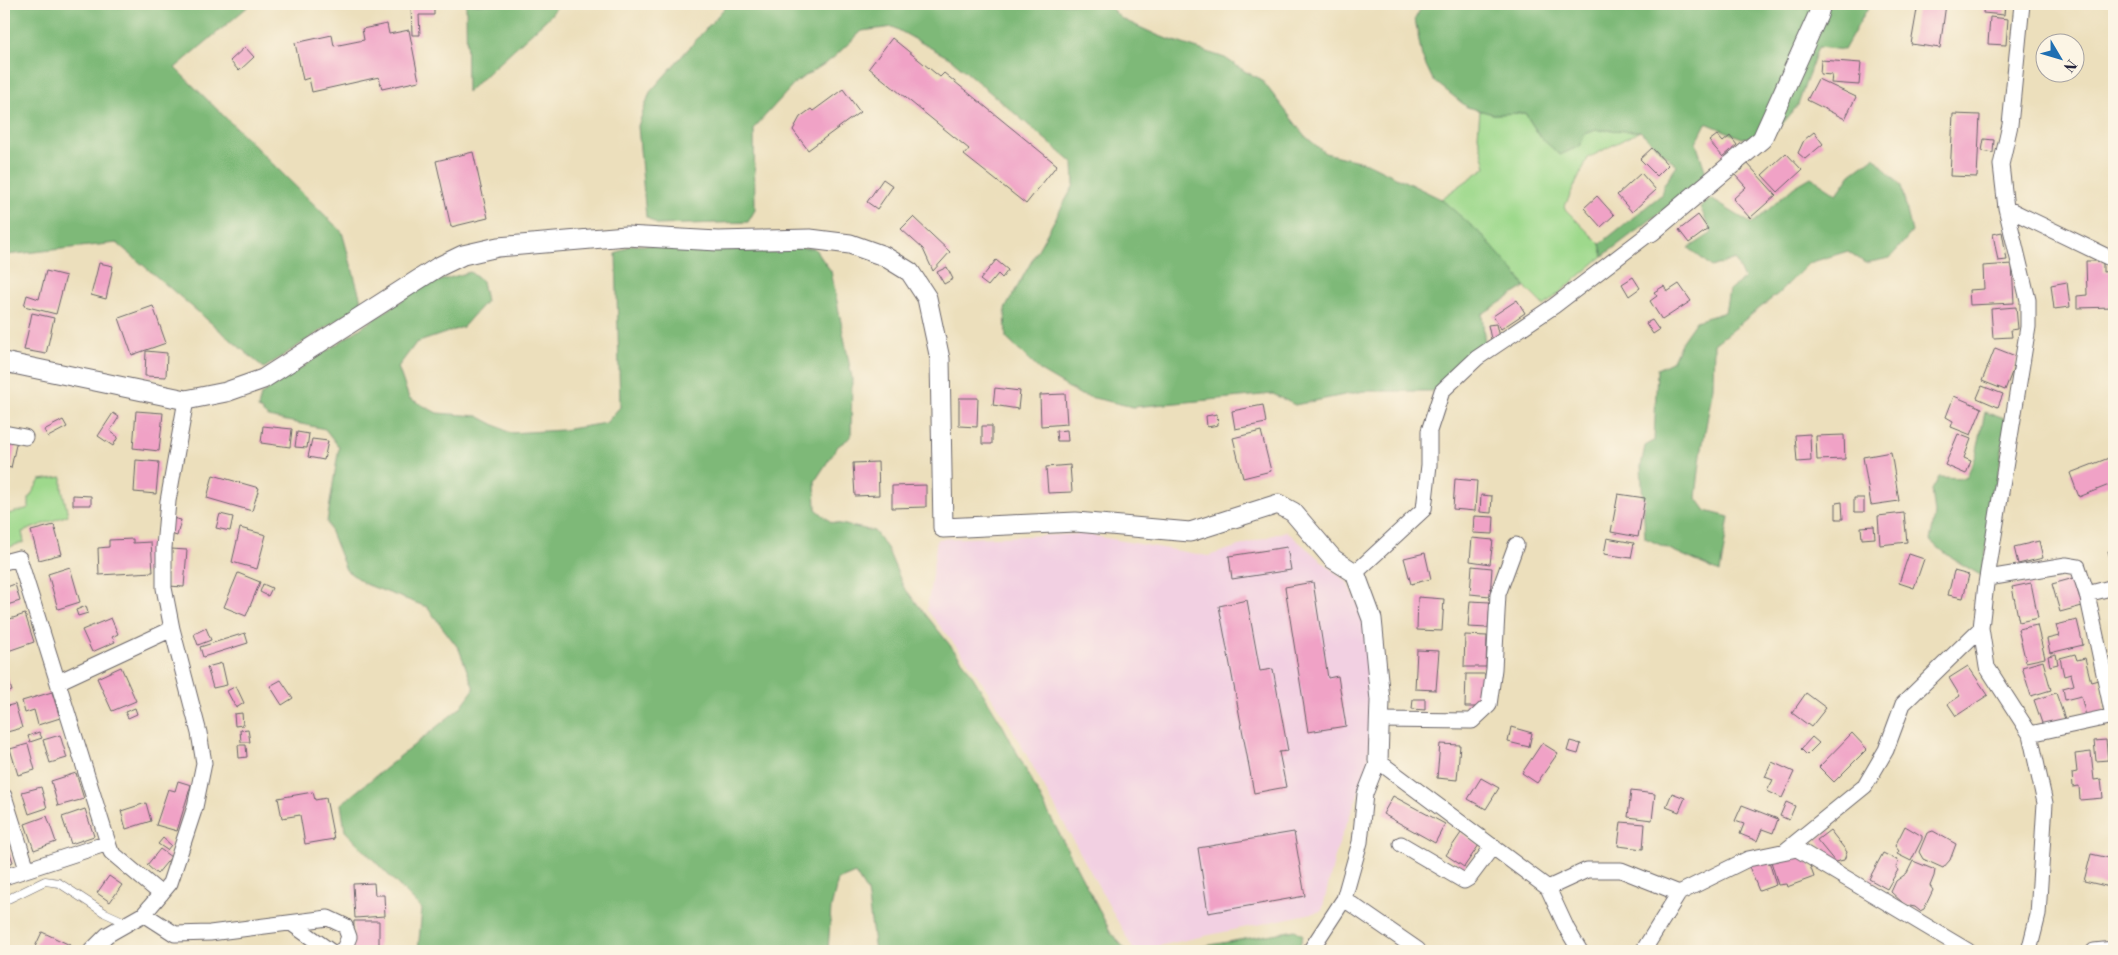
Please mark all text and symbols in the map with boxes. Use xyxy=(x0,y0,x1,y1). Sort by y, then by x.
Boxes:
north arrow xyxy=(2036,32,2086,82)
text: N xyxy=(2059,55,2080,75)

